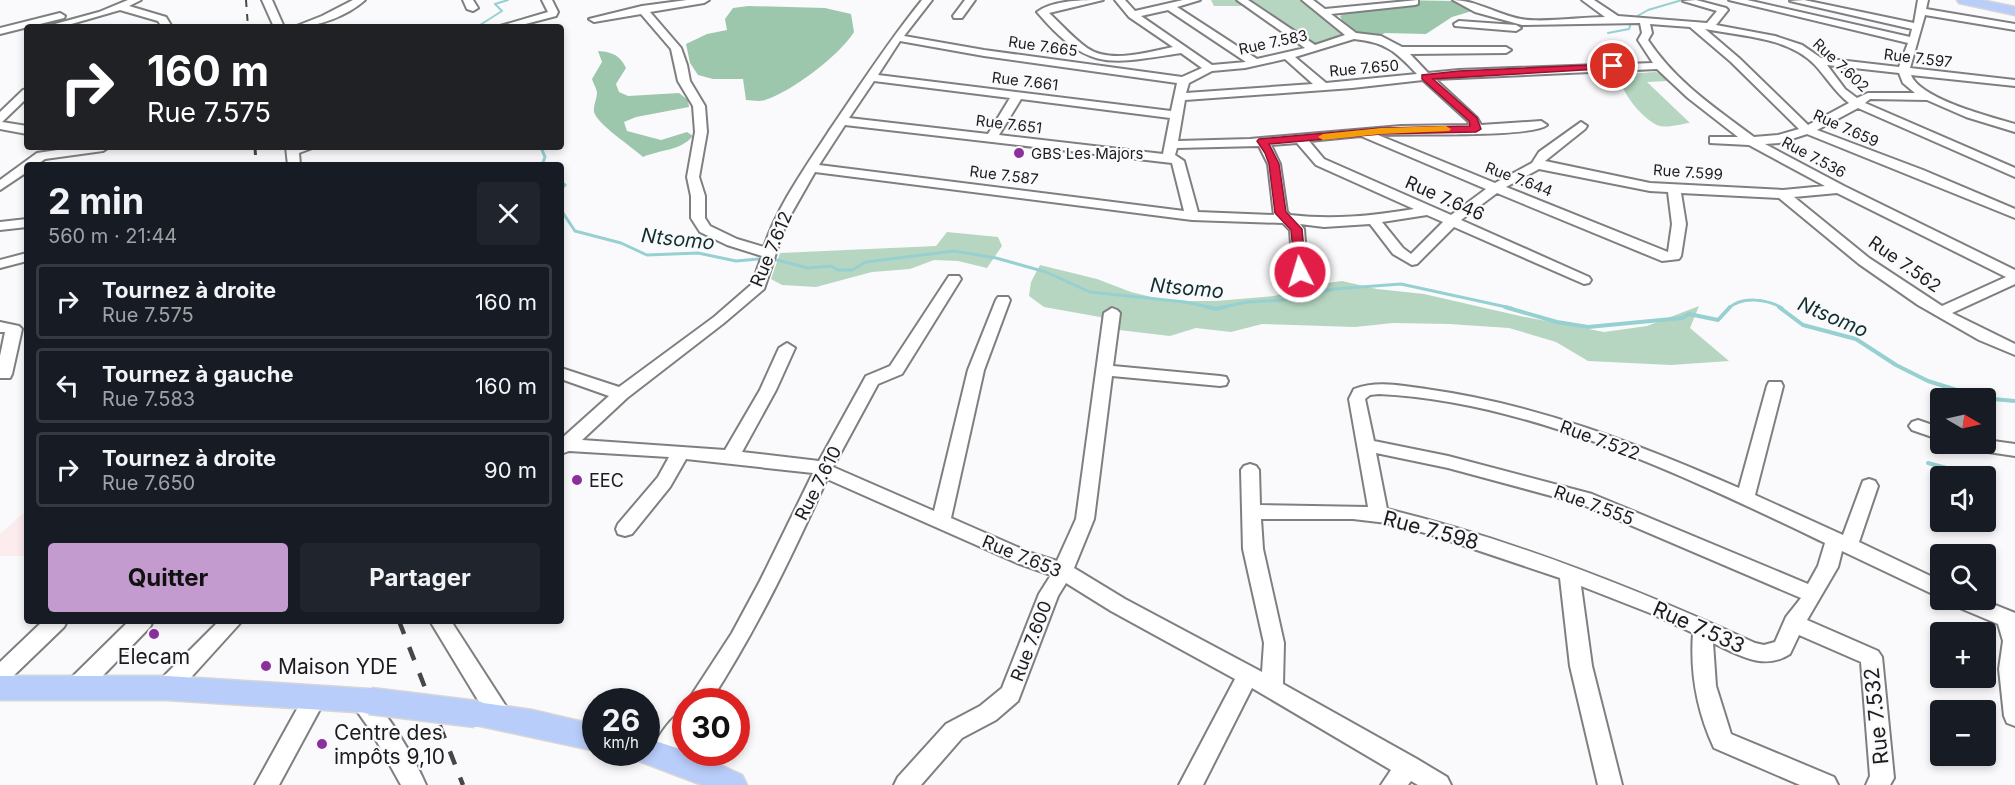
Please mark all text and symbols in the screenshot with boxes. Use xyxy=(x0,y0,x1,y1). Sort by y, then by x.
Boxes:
street label: Rue 7.583 xyxy=(1237,25,1309,59)
street label: Rue 7.665 xyxy=(1007,32,1079,60)
street label: Rue 7.602 xyxy=(1809,34,1873,96)
pin xyxy=(1587,40,1638,91)
street label: Rue 7.597 xyxy=(1883,44,1953,72)
text: 160 m xyxy=(147,45,269,96)
icon: right xyxy=(48,48,126,126)
icon: arrive xyxy=(1596,49,1629,82)
street label: Rue 7.650 xyxy=(1328,55,1400,81)
street label: Rue 7.661 xyxy=(991,68,1059,94)
text: Rue 7.575 xyxy=(147,96,271,129)
street label: Rue 7.659 xyxy=(1810,105,1882,151)
street label: Rue 7.651 xyxy=(975,111,1043,137)
street label: Rue 7.536 xyxy=(1779,132,1849,182)
place label: GBS Les Majors xyxy=(1031,144,1143,163)
marker: GBS Les Majors xyxy=(1012,146,1026,160)
street label: Rue 7.644 xyxy=(1483,157,1555,201)
street label: Rue 7.599 xyxy=(1652,160,1724,184)
street label: Rue 7.587 xyxy=(969,161,1039,189)
street label: Rue 7.646 xyxy=(1402,171,1488,225)
text: 2 min xyxy=(48,179,144,223)
button: close xyxy=(477,182,540,245)
street label: Rue 7.612 xyxy=(746,208,796,290)
water label: Ntsomo xyxy=(640,223,716,255)
text: 560 m · 21:44 xyxy=(48,224,177,248)
street label: Rue 7.562 xyxy=(1865,231,1945,297)
position arrow xyxy=(1268,240,1332,304)
water label: Ntsomo xyxy=(1149,273,1225,303)
text: Tournez à droite xyxy=(102,277,276,303)
icon: right xyxy=(51,285,84,318)
text: 160 m xyxy=(475,289,537,315)
water label: Ntsomo xyxy=(1794,292,1872,342)
text: Rue 7.575 xyxy=(102,303,194,327)
text: Tournez à gauche xyxy=(102,361,294,387)
icon: left xyxy=(51,369,84,402)
text: 160 m xyxy=(475,373,537,399)
text: Rue 7.583 xyxy=(102,387,195,411)
north arrow xyxy=(1930,388,1996,454)
map controls xyxy=(1930,388,1996,766)
street label: Rue 7.522 xyxy=(1557,416,1643,464)
street label: Rue 7.610 xyxy=(790,442,846,524)
text: Tournez à droite xyxy=(102,445,276,471)
icon: right xyxy=(51,453,84,486)
text: 90 m xyxy=(484,457,537,483)
button: sound xyxy=(1930,466,1996,532)
place label: EEC xyxy=(589,470,624,491)
text: Rue 7.650 xyxy=(102,471,195,495)
marker: EEC xyxy=(570,473,584,487)
street label: Rue 7.555 xyxy=(1551,481,1637,529)
street label: Rue 7.598 xyxy=(1380,505,1482,555)
street label: Rue 7.653 xyxy=(979,531,1065,581)
button: Quitter xyxy=(48,543,288,612)
button: Partager xyxy=(300,543,540,612)
button: search xyxy=(1930,544,1996,610)
street label: Rue 7.533 xyxy=(1649,596,1749,658)
street label: Rue 7.600 xyxy=(1006,598,1056,684)
button: + xyxy=(1930,622,1996,688)
marker: Elecam xyxy=(147,627,161,641)
place label: Elecam xyxy=(118,644,190,669)
place label: Maison YDE xyxy=(278,654,398,679)
marker: Maison YDE xyxy=(259,659,273,673)
street label: Rue 7.532 xyxy=(1858,666,1894,766)
speed limit sign: 30 xyxy=(672,688,750,766)
button: − xyxy=(1930,700,1996,766)
text: 26 xyxy=(602,702,640,738)
place label: Centre des impôts 9,10 xyxy=(334,720,445,769)
text: km/h xyxy=(603,733,639,752)
marker: Centre des impôts 9,10 xyxy=(315,737,329,751)

